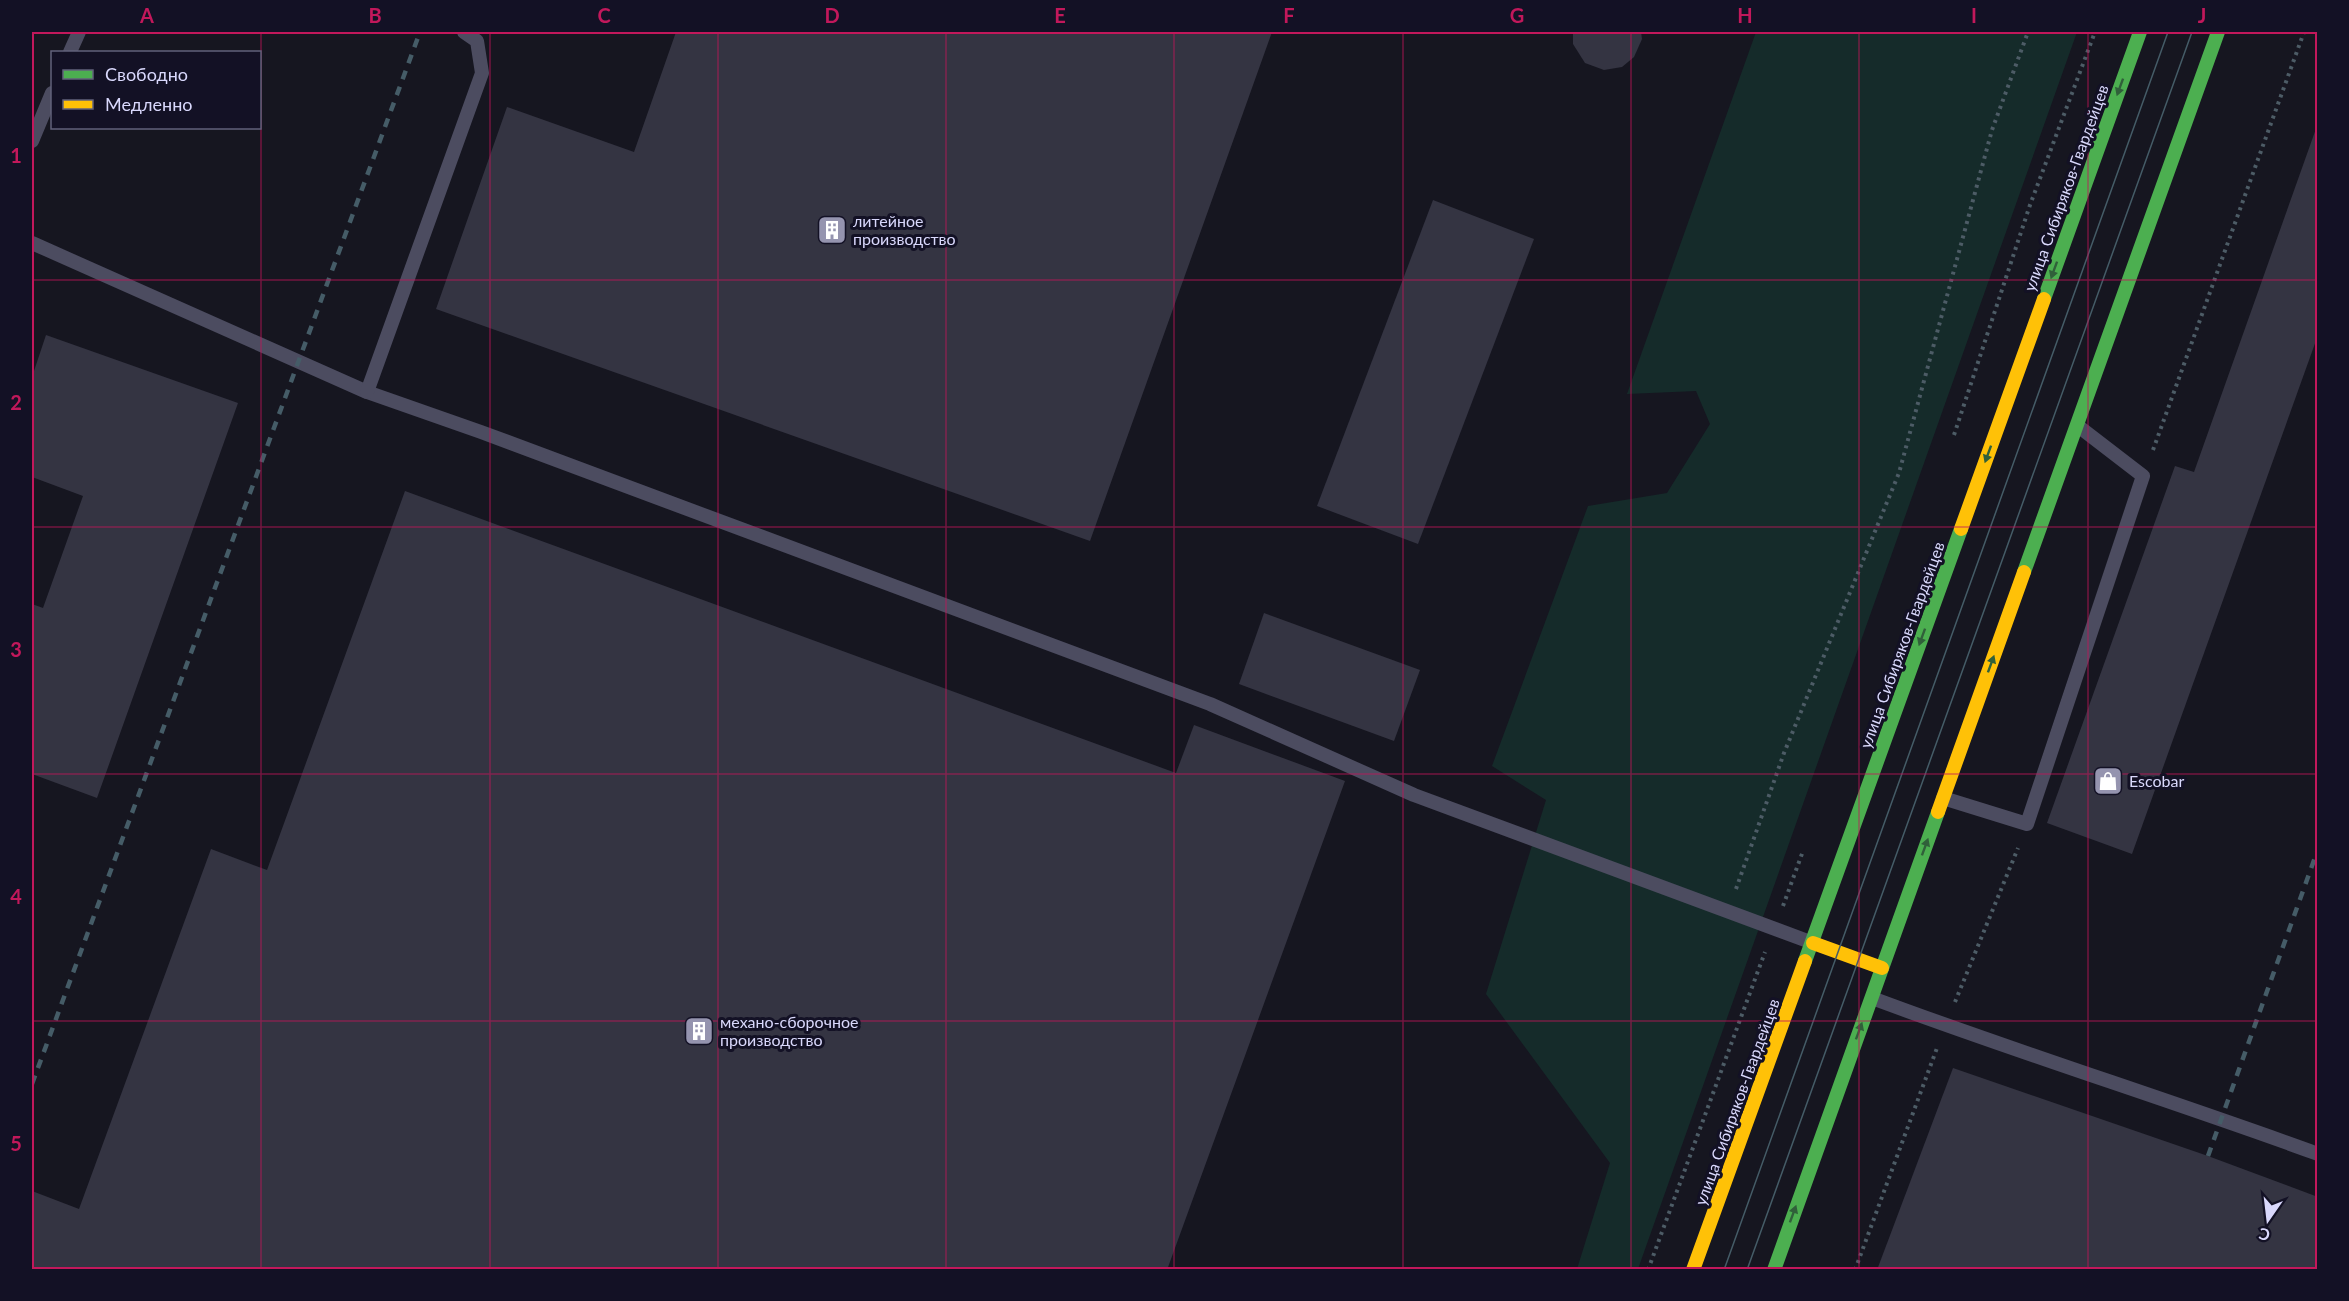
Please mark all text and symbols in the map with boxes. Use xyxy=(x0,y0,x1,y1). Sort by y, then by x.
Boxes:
text: A xyxy=(139,3,154,27)
text: B xyxy=(368,3,382,27)
text: C xyxy=(597,3,611,27)
text: D xyxy=(824,3,840,27)
text: E xyxy=(1054,3,1066,27)
text: F xyxy=(1283,3,1295,27)
text: G xyxy=(1510,3,1524,27)
text: H xyxy=(1737,3,1753,27)
text: I xyxy=(1971,3,1977,27)
text: J xyxy=(2198,3,2206,27)
legend xyxy=(51,51,261,129)
text: Свободно xyxy=(105,63,188,85)
one-way arrow xyxy=(2114,78,2124,96)
street label: улица Сибиряков-Гвардейцев xyxy=(2019,82,2112,294)
text: Медленно xyxy=(105,93,193,115)
text: 1 xyxy=(10,143,22,167)
place label: литейное производство xyxy=(853,211,956,248)
building icon: литейное производство xyxy=(816,214,848,246)
one-way arrow xyxy=(2049,261,2058,279)
text: 2 xyxy=(10,390,22,414)
one-way arrow xyxy=(1983,445,1993,463)
street label: улица Сибиряков-Гвардейцев xyxy=(1855,539,1948,751)
one-way arrow xyxy=(1917,628,1927,646)
text: 3 xyxy=(10,637,22,661)
one-way arrow xyxy=(1987,655,1997,673)
shop icon: Escobar xyxy=(2092,765,2124,797)
place label: Escobar xyxy=(2129,771,2185,790)
one-way arrow xyxy=(1921,838,1931,856)
text: 4 xyxy=(10,884,22,908)
street label: улица Сибиряков-Гвардейцев xyxy=(1690,996,1783,1208)
place label: механо-сборочное производство xyxy=(720,1012,858,1049)
building icon: механо-сборочное производство xyxy=(683,1015,715,1047)
one-way arrow xyxy=(1855,1022,1865,1040)
text: 5 xyxy=(10,1131,22,1155)
north arrow xyxy=(2238,1190,2298,1250)
one-way arrow xyxy=(1789,1205,1799,1223)
text: С xyxy=(2256,1224,2272,1246)

